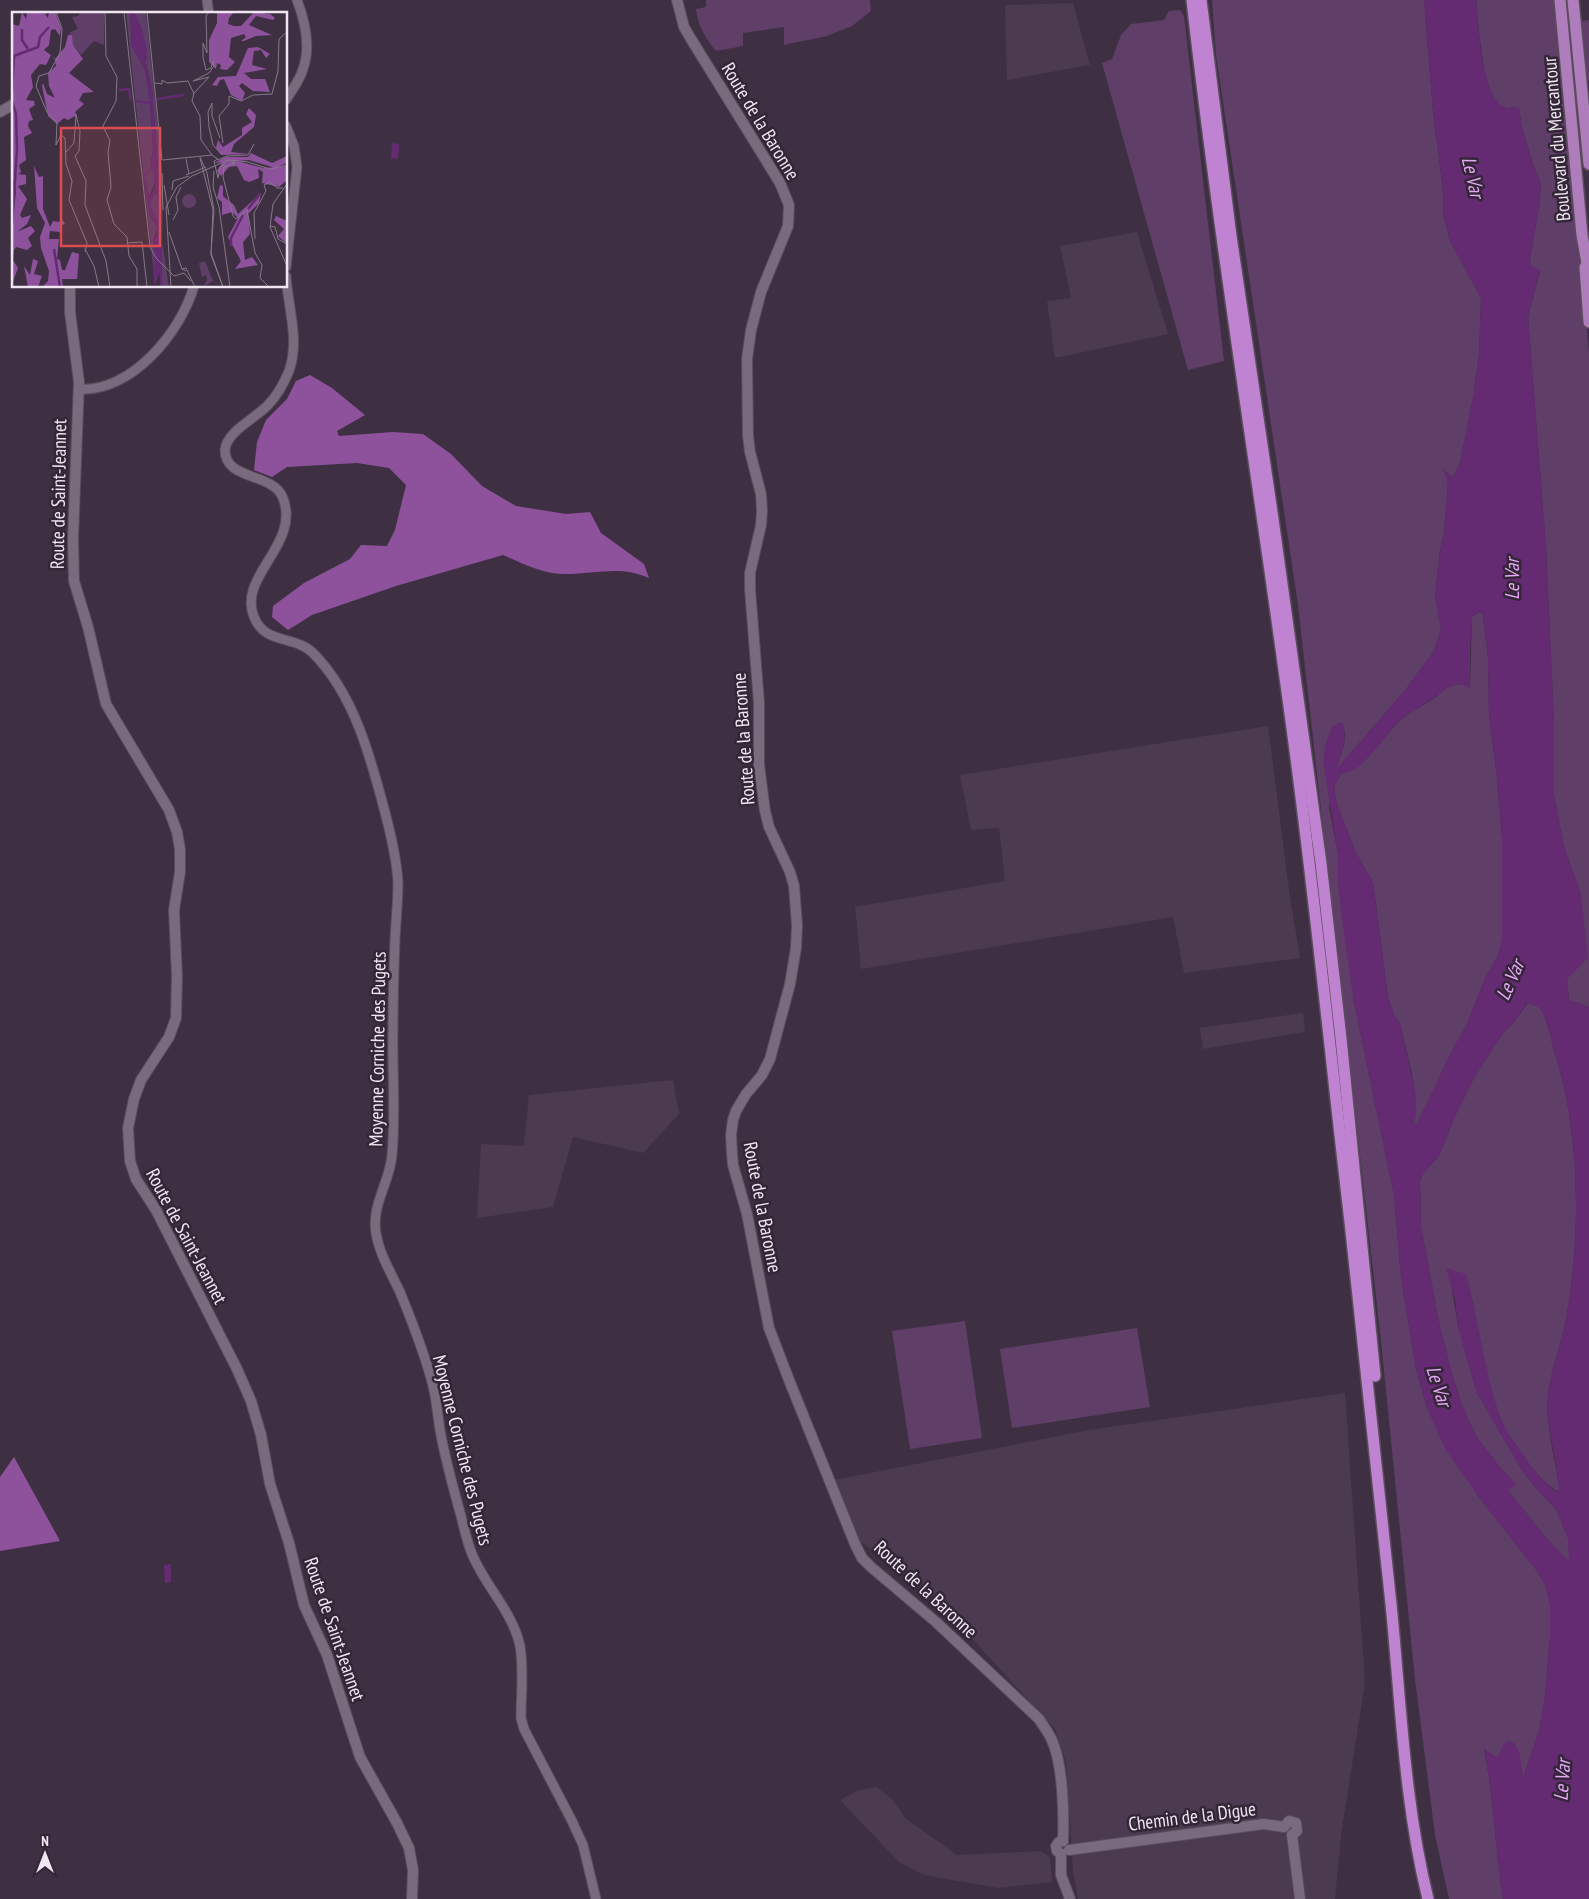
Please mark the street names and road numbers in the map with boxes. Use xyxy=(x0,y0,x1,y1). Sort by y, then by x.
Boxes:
street label: Boulevard du Mercantour xyxy=(1537,55,1575,222)
street label: Route de la Baronne xyxy=(717,58,805,184)
street label: Route de Saint-Jeannet xyxy=(45,418,71,569)
street label: Route de la Baronne xyxy=(726,672,760,806)
street label: Moyenne Corniche des Pugets xyxy=(363,951,391,1147)
street label: Route de la Baronne xyxy=(739,1140,787,1274)
street label: Route de Saint-Jeannet xyxy=(141,1164,233,1309)
street label: Moyenne Corniche des Pugets xyxy=(428,1352,498,1548)
street label: Route de la Baronne xyxy=(869,1535,983,1643)
street label: Route de Saint-Jeannet xyxy=(299,1554,371,1705)
street label: Chemin de la Digue xyxy=(1127,1796,1257,1836)

